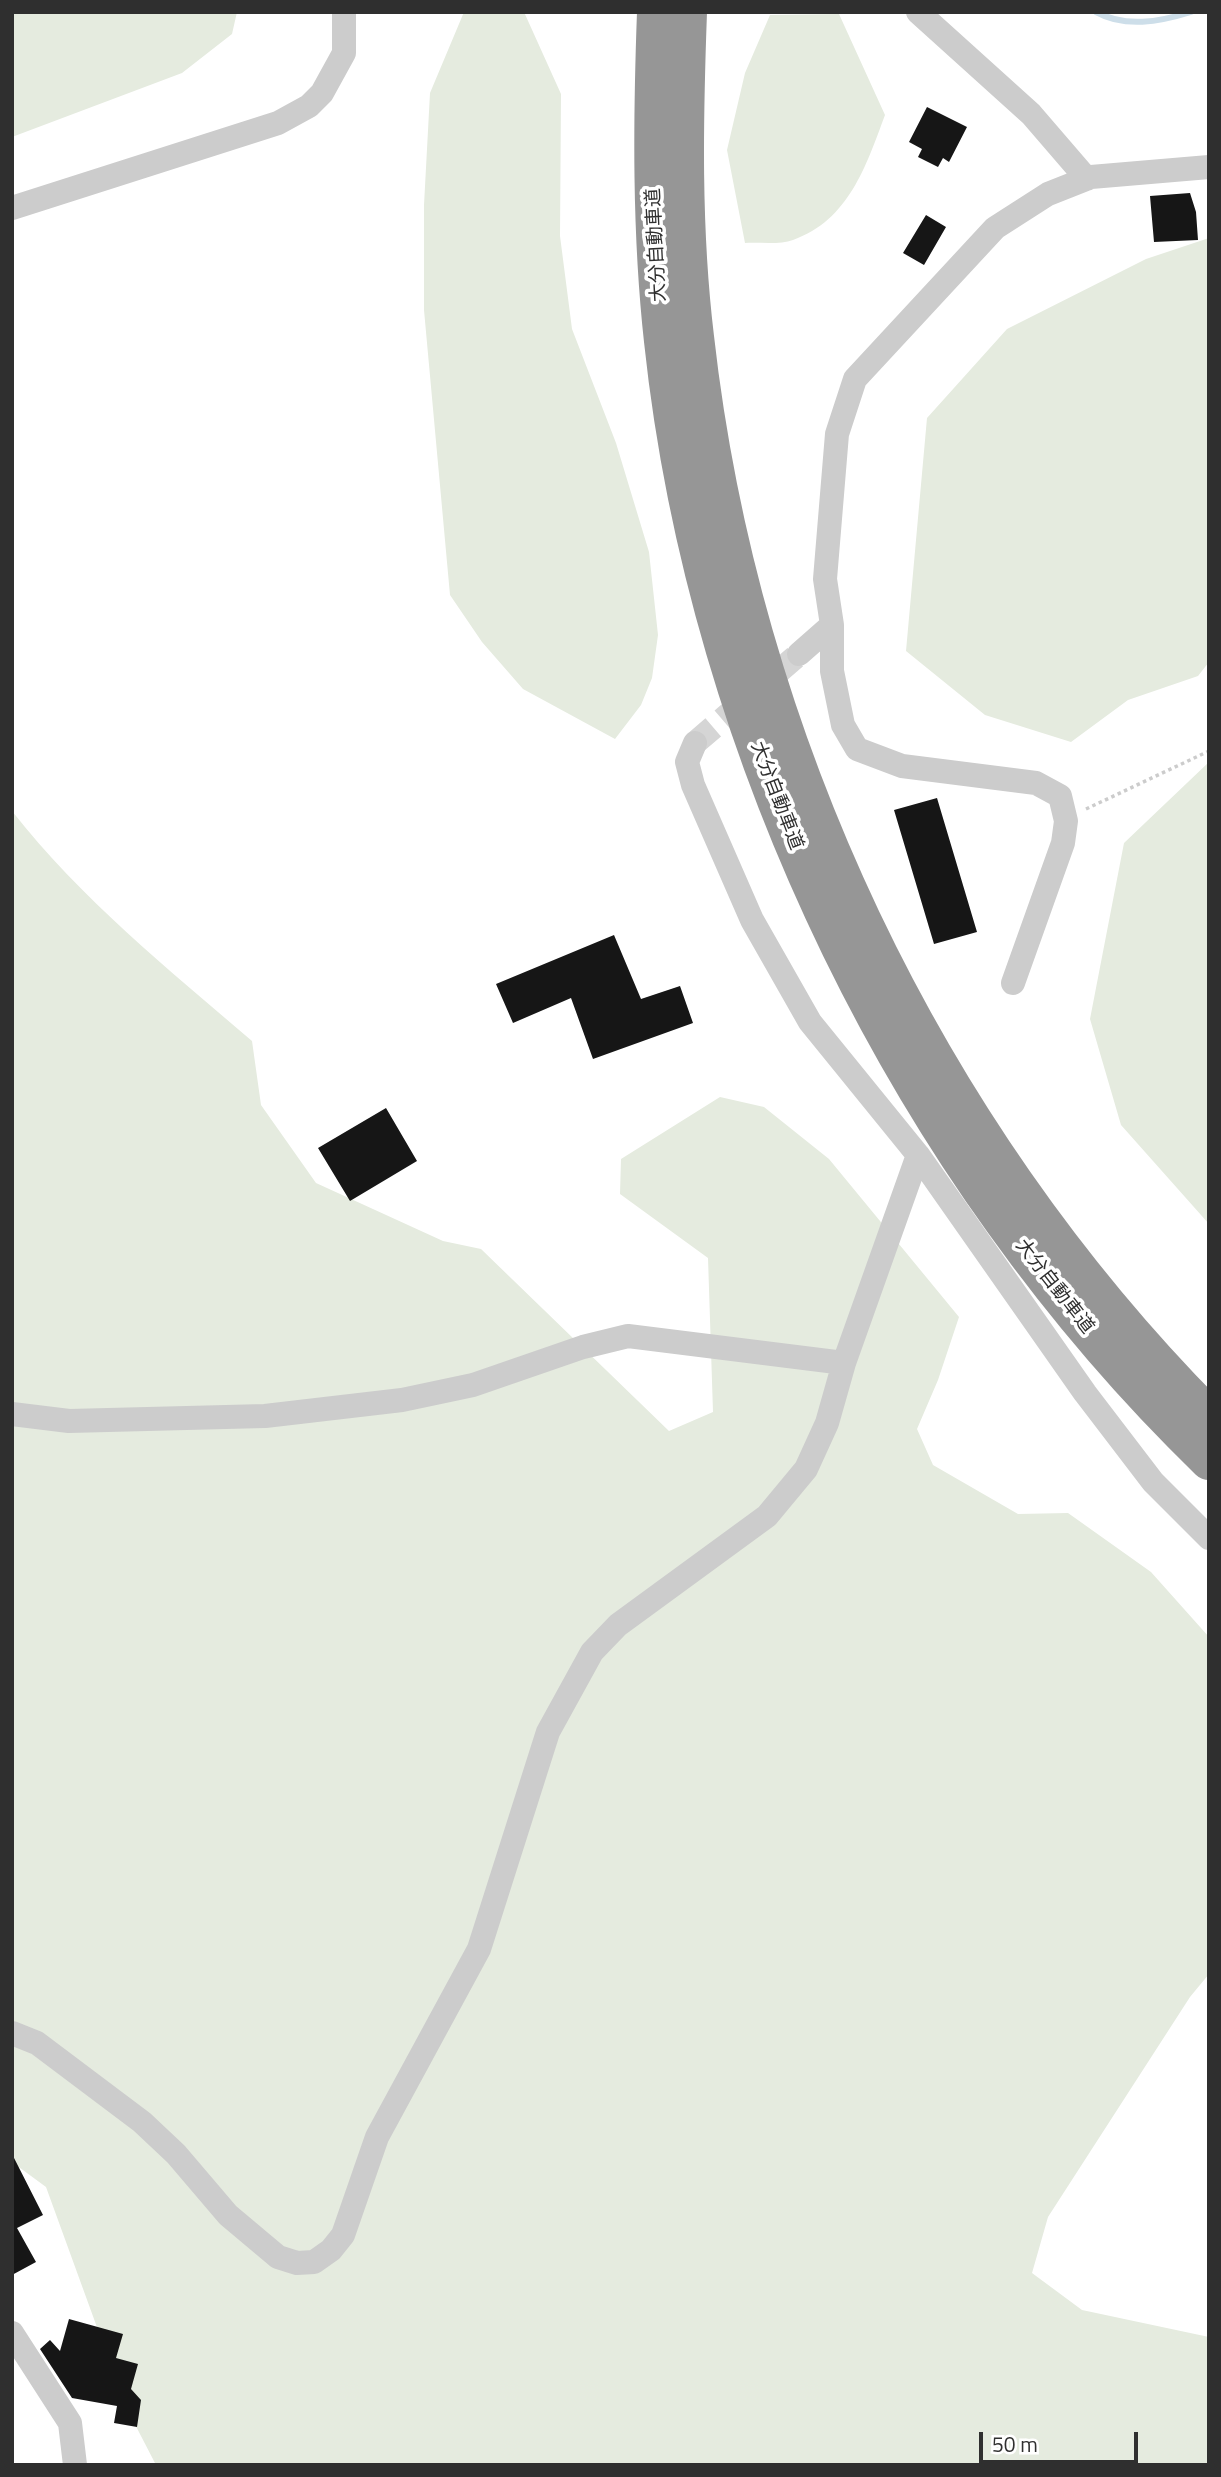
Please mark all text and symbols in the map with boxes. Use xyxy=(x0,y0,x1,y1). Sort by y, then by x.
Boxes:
street label: 大分自動車道 xyxy=(643,187,671,303)
street label: 大分自動車道 xyxy=(745,739,807,853)
street label: 大分自動車道 xyxy=(1010,1235,1098,1339)
scale bar xyxy=(983,2418,1142,2462)
text: 50 m xyxy=(992,2428,1038,2460)

